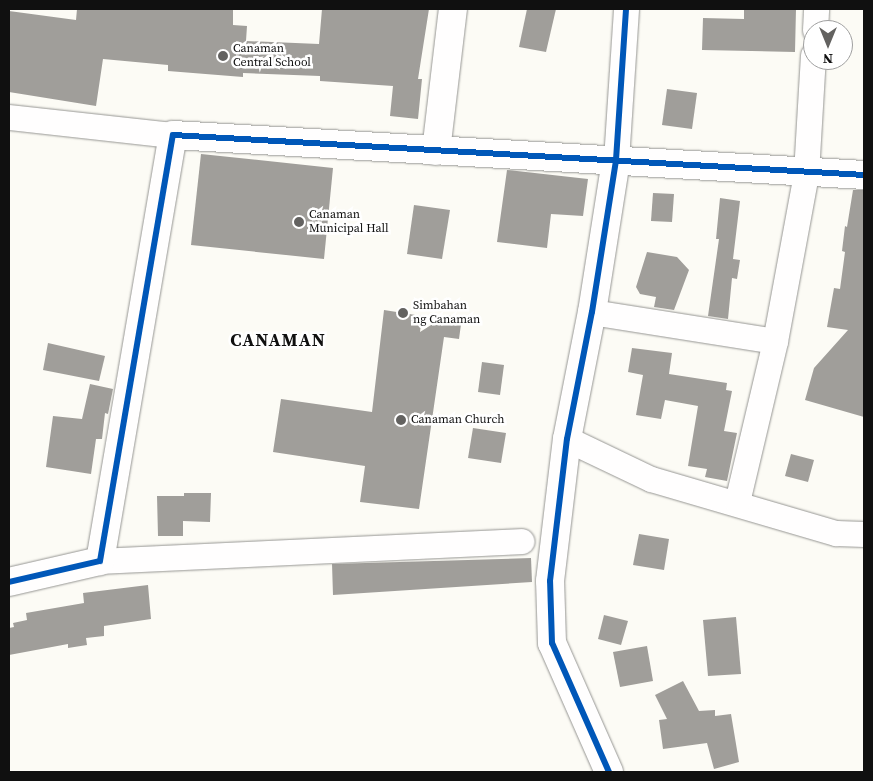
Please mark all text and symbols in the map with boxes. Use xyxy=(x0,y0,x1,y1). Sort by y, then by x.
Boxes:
north arrow xyxy=(803,20,853,70)
place label: Canaman Central School xyxy=(233,42,311,70)
text: N xyxy=(823,49,833,69)
marker: Canaman Central School xyxy=(217,50,229,62)
place label: Canaman Municipal Hall xyxy=(309,208,389,236)
marker: Canaman Municipal Hall xyxy=(293,216,305,228)
place label: Simbahan ng Canaman xyxy=(413,299,480,327)
marker: Simbahan ng Canaman xyxy=(397,307,409,319)
district label: CANAMAN xyxy=(229,329,327,351)
place label: Canaman Church xyxy=(411,413,504,427)
marker: Canaman Church xyxy=(395,414,407,426)

